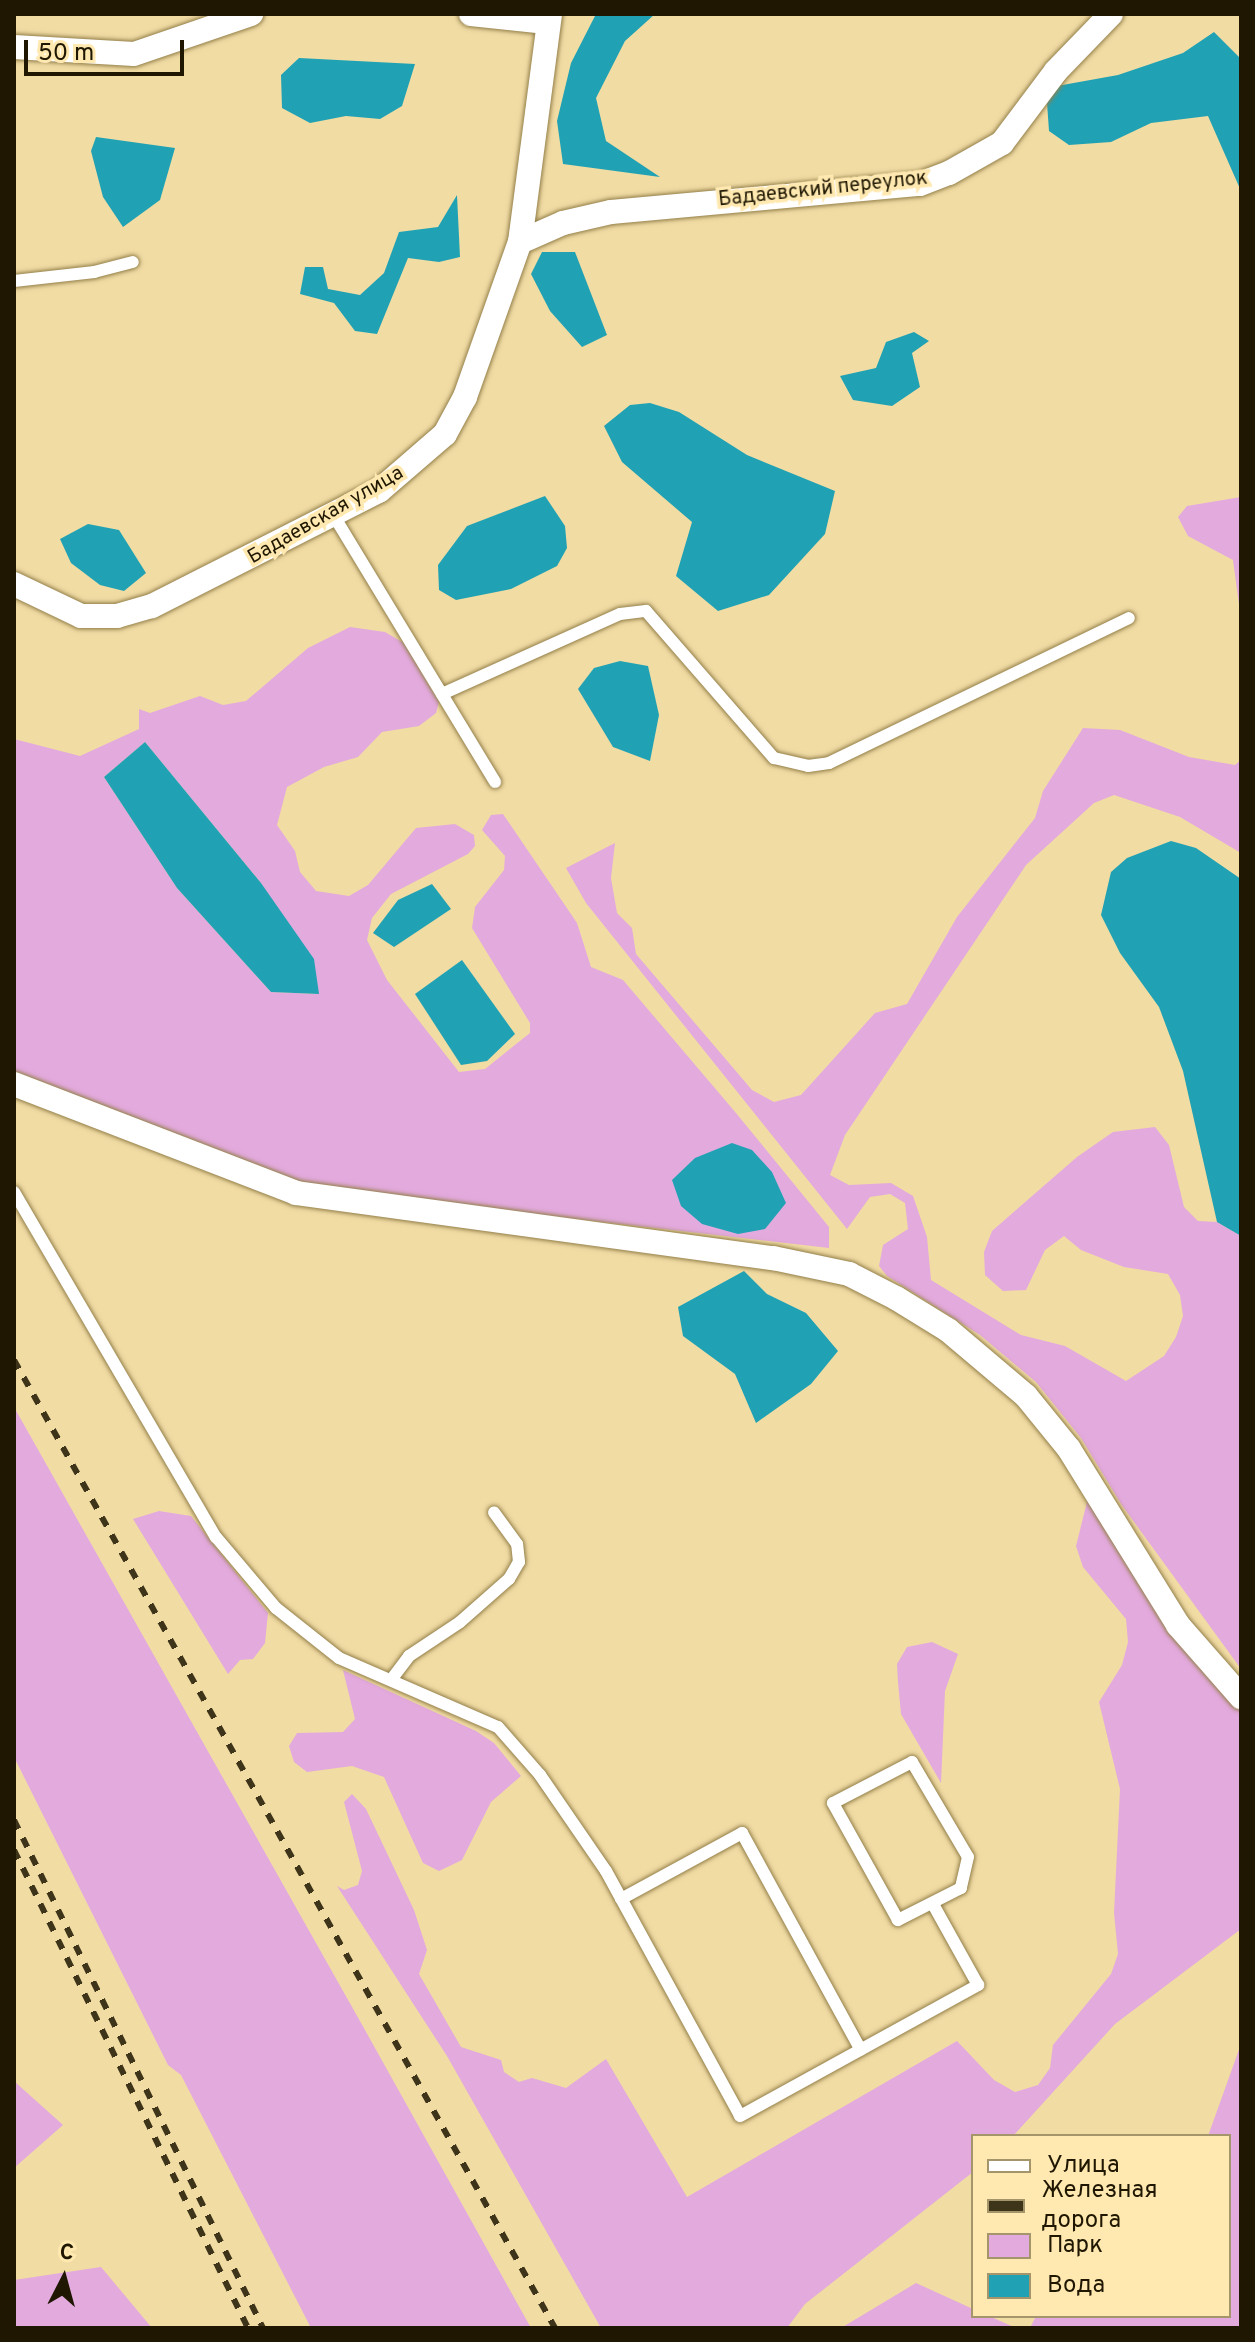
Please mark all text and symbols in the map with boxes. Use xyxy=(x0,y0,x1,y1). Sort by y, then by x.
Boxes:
scale bar xyxy=(28,24,188,74)
text: 50 m xyxy=(38,39,94,69)
street label: Бадаевский переулок xyxy=(717,167,929,213)
street label: Бадаевская улица xyxy=(244,462,408,570)
legend xyxy=(971,2134,1231,2318)
text: Улица xyxy=(1047,2151,1120,2181)
text: Железная дорога xyxy=(1041,2176,1158,2236)
text: Парк xyxy=(1047,2231,1103,2261)
north arrow xyxy=(24,2238,104,2318)
text: С xyxy=(58,2239,75,2268)
text: Вода xyxy=(1047,2271,1105,2301)

